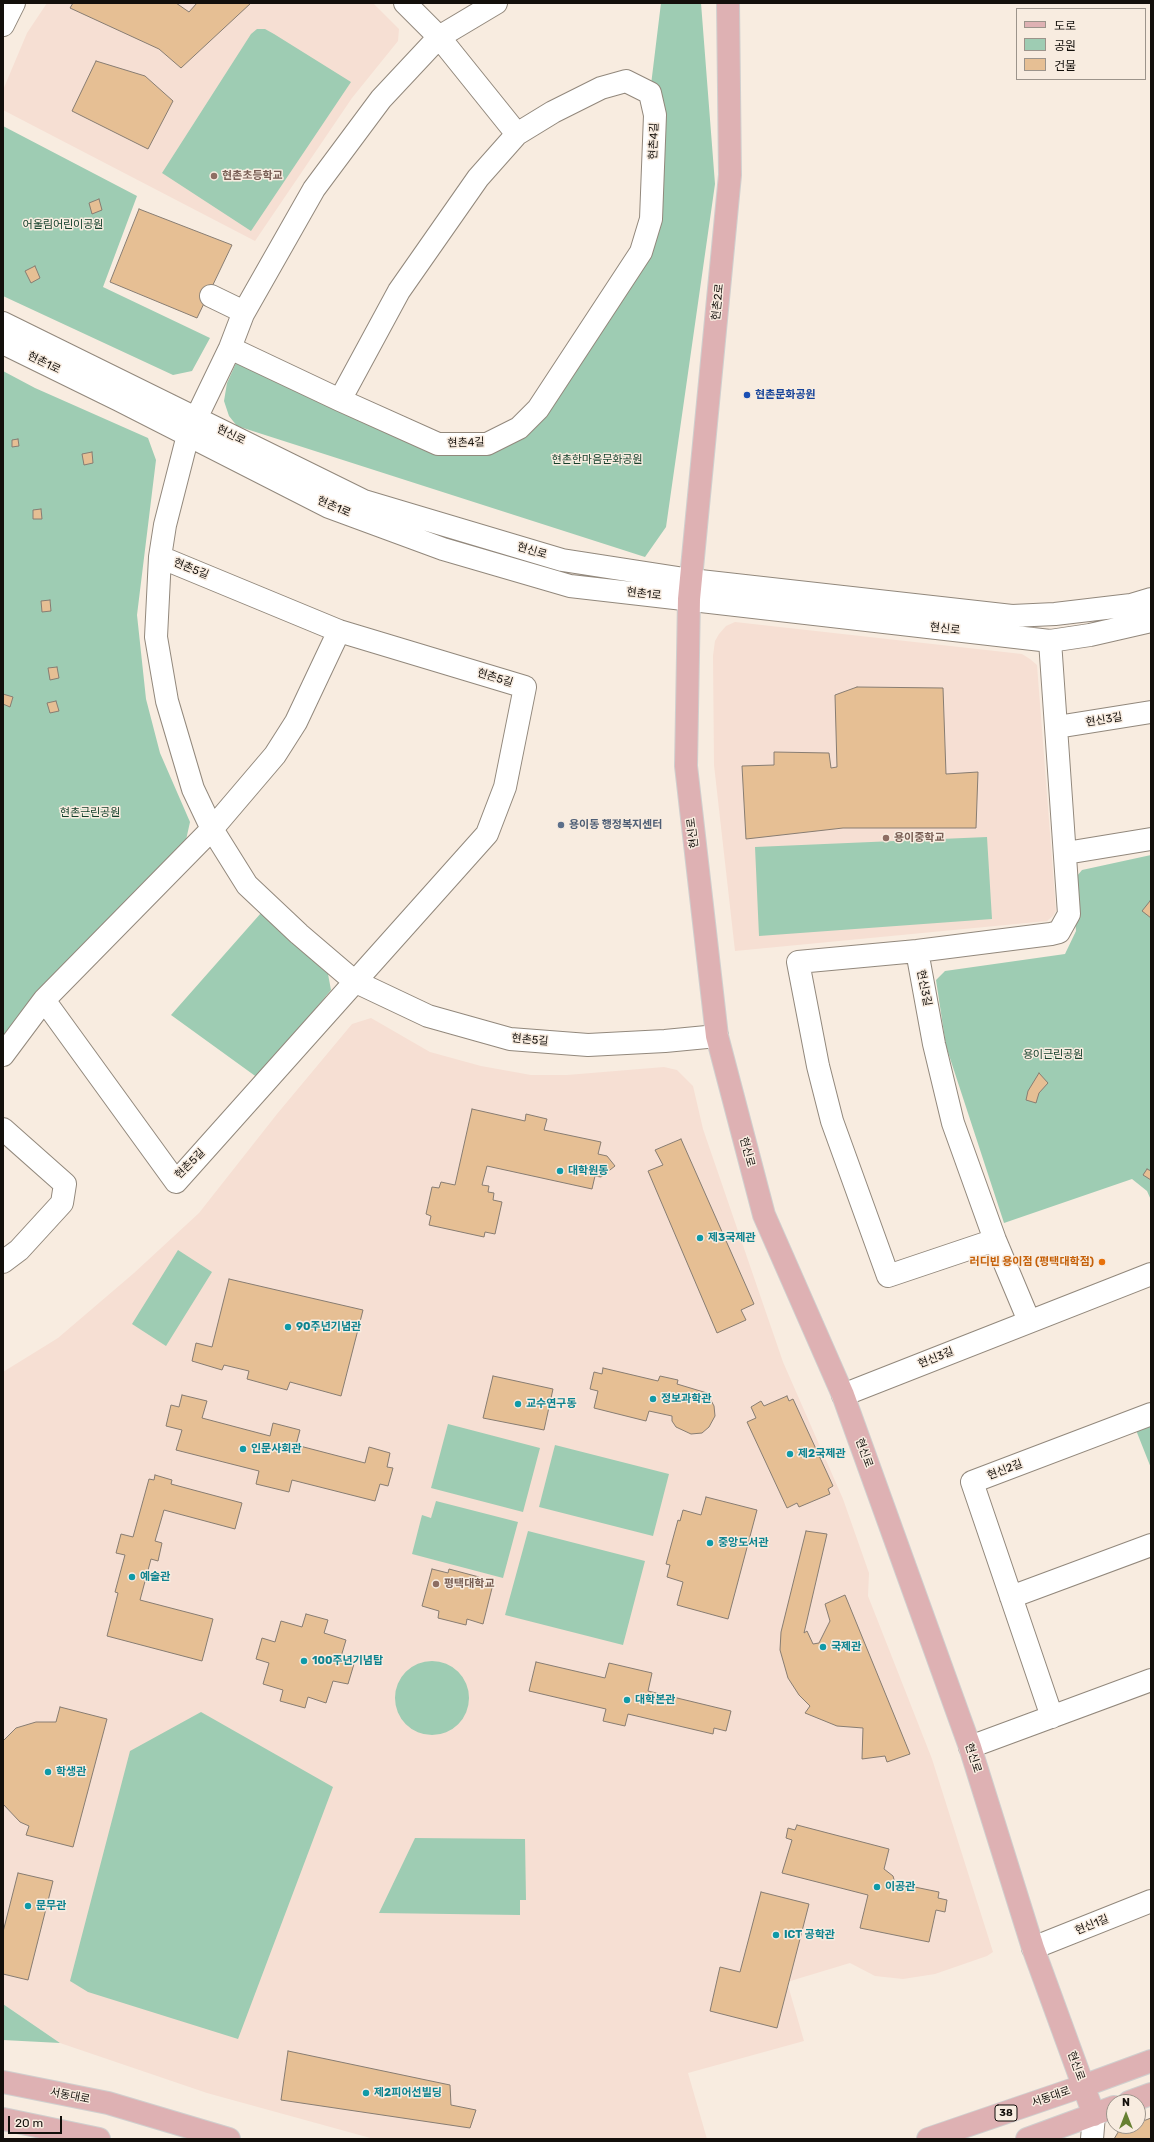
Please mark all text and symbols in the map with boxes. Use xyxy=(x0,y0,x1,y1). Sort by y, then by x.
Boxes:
legend xyxy=(1016,8,1146,80)
text: 도로 xyxy=(1054,19,1076,33)
text: 공원 xyxy=(1054,39,1076,53)
text: 건물 xyxy=(1054,59,1076,73)
street label: 현촌4길 xyxy=(647,122,661,160)
place label: 현촌초등학교 xyxy=(222,169,283,183)
marker: 현촌초등학교 xyxy=(209,171,219,181)
park label: 어울림어린이공원 xyxy=(23,218,103,232)
street label: 현촌2로 xyxy=(710,283,726,321)
street label: 현촌1로 xyxy=(25,349,63,377)
place label: 현촌문화공원 xyxy=(755,388,816,402)
marker: 현촌문화공원 xyxy=(742,390,752,400)
street label: 현신로 xyxy=(214,422,248,448)
street label: 현촌4길 xyxy=(447,436,485,450)
park label: 현촌한마음문화공원 xyxy=(551,453,643,467)
street label: 현촌1로 xyxy=(315,494,353,520)
street label: 현신로 xyxy=(516,540,548,562)
street label: 현촌5길 xyxy=(171,556,211,582)
street label: 현촌1로 xyxy=(626,586,662,602)
street label: 현신로 xyxy=(929,621,961,637)
street label: 현촌5길 xyxy=(475,666,515,690)
street label: 현신3길 xyxy=(1085,711,1123,729)
park label: 현촌근린공원 xyxy=(60,806,120,820)
street label: 현신로 xyxy=(685,817,701,849)
place label: 용이동 행정복지센터 xyxy=(569,818,662,832)
marker: 용이동 행정복지센터 xyxy=(556,820,566,830)
place label: 용이중학교 xyxy=(894,831,945,845)
marker: 용이중학교 xyxy=(881,833,891,843)
street label: 현신3길 xyxy=(914,969,934,1007)
street label: 현촌5길 xyxy=(511,1032,549,1048)
park label: 용이근린공원 xyxy=(1023,1048,1083,1062)
street label: 현신로 xyxy=(737,1136,757,1168)
street label: 현촌5길 xyxy=(172,1146,208,1182)
place label: 대학원동 xyxy=(568,1164,608,1178)
marker: 대학원동 xyxy=(555,1166,565,1176)
place label: 제3국제관 xyxy=(708,1231,756,1245)
marker: 제3국제관 xyxy=(695,1233,705,1243)
place label: 러디빈 용이점 (평택대학점) xyxy=(970,1255,1094,1269)
marker: 러디빈 용이점 (평택대학점) xyxy=(1097,1257,1107,1267)
place label: 90주년기념관 xyxy=(296,1320,361,1334)
marker: 90주년기념관 xyxy=(283,1322,293,1332)
street label: 현신3길 xyxy=(916,1345,956,1371)
place label: 정보과학관 xyxy=(661,1392,712,1406)
marker: 정보과학관 xyxy=(648,1394,658,1404)
place label: 교수연구동 xyxy=(526,1397,577,1411)
marker: 교수연구동 xyxy=(513,1399,523,1409)
street label: 현신로 xyxy=(853,1436,875,1470)
place label: 인문사회관 xyxy=(251,1442,302,1456)
marker: 인문사회관 xyxy=(238,1444,248,1454)
place label: 제2국제관 xyxy=(798,1447,846,1461)
marker: 제2국제관 xyxy=(785,1449,795,1459)
street label: 현신2길 xyxy=(985,1457,1025,1483)
place label: 중앙도서관 xyxy=(718,1536,769,1550)
marker: 중앙도서관 xyxy=(705,1538,715,1548)
place label: 예술관 xyxy=(140,1570,170,1584)
marker: 예술관 xyxy=(127,1572,137,1582)
place label: 평택대학교 xyxy=(444,1577,495,1591)
marker: 평택대학교 xyxy=(431,1579,441,1589)
place label: 국제관 xyxy=(831,1640,861,1654)
marker: 국제관 xyxy=(818,1642,828,1652)
place label: 100주년기념탑 xyxy=(312,1654,383,1668)
marker: 100주년기념탑 xyxy=(299,1656,309,1666)
place label: 대학본관 xyxy=(635,1693,675,1707)
marker: 대학본관 xyxy=(622,1695,632,1705)
street label: 현신로 xyxy=(962,1742,984,1774)
place label: 학생관 xyxy=(56,1765,86,1779)
marker: 학생관 xyxy=(43,1767,53,1777)
place label: 이공관 xyxy=(885,1880,915,1894)
marker: 이공관 xyxy=(872,1882,882,1892)
place label: 문무관 xyxy=(36,1899,66,1913)
marker: 문무관 xyxy=(23,1901,33,1911)
street label: 현신1길 xyxy=(1073,1912,1111,1938)
place label: ICT 공학관 xyxy=(784,1928,835,1942)
marker: ICT 공학관 xyxy=(771,1930,781,1940)
street label: 현신로 xyxy=(1065,2049,1087,2083)
street label: 서동대로 xyxy=(1030,2084,1072,2110)
street label: 서동대로 xyxy=(49,2086,91,2106)
place label: 제2피어선빌딩 xyxy=(374,2086,442,2100)
marker: 제2피어선빌딩 xyxy=(361,2088,371,2098)
north arrow xyxy=(1106,2094,1146,2134)
text: N xyxy=(1122,2096,1130,2109)
road number: 38 xyxy=(995,2105,1017,2121)
scale bar xyxy=(10,2108,64,2134)
text: 20 m xyxy=(15,2116,43,2130)

